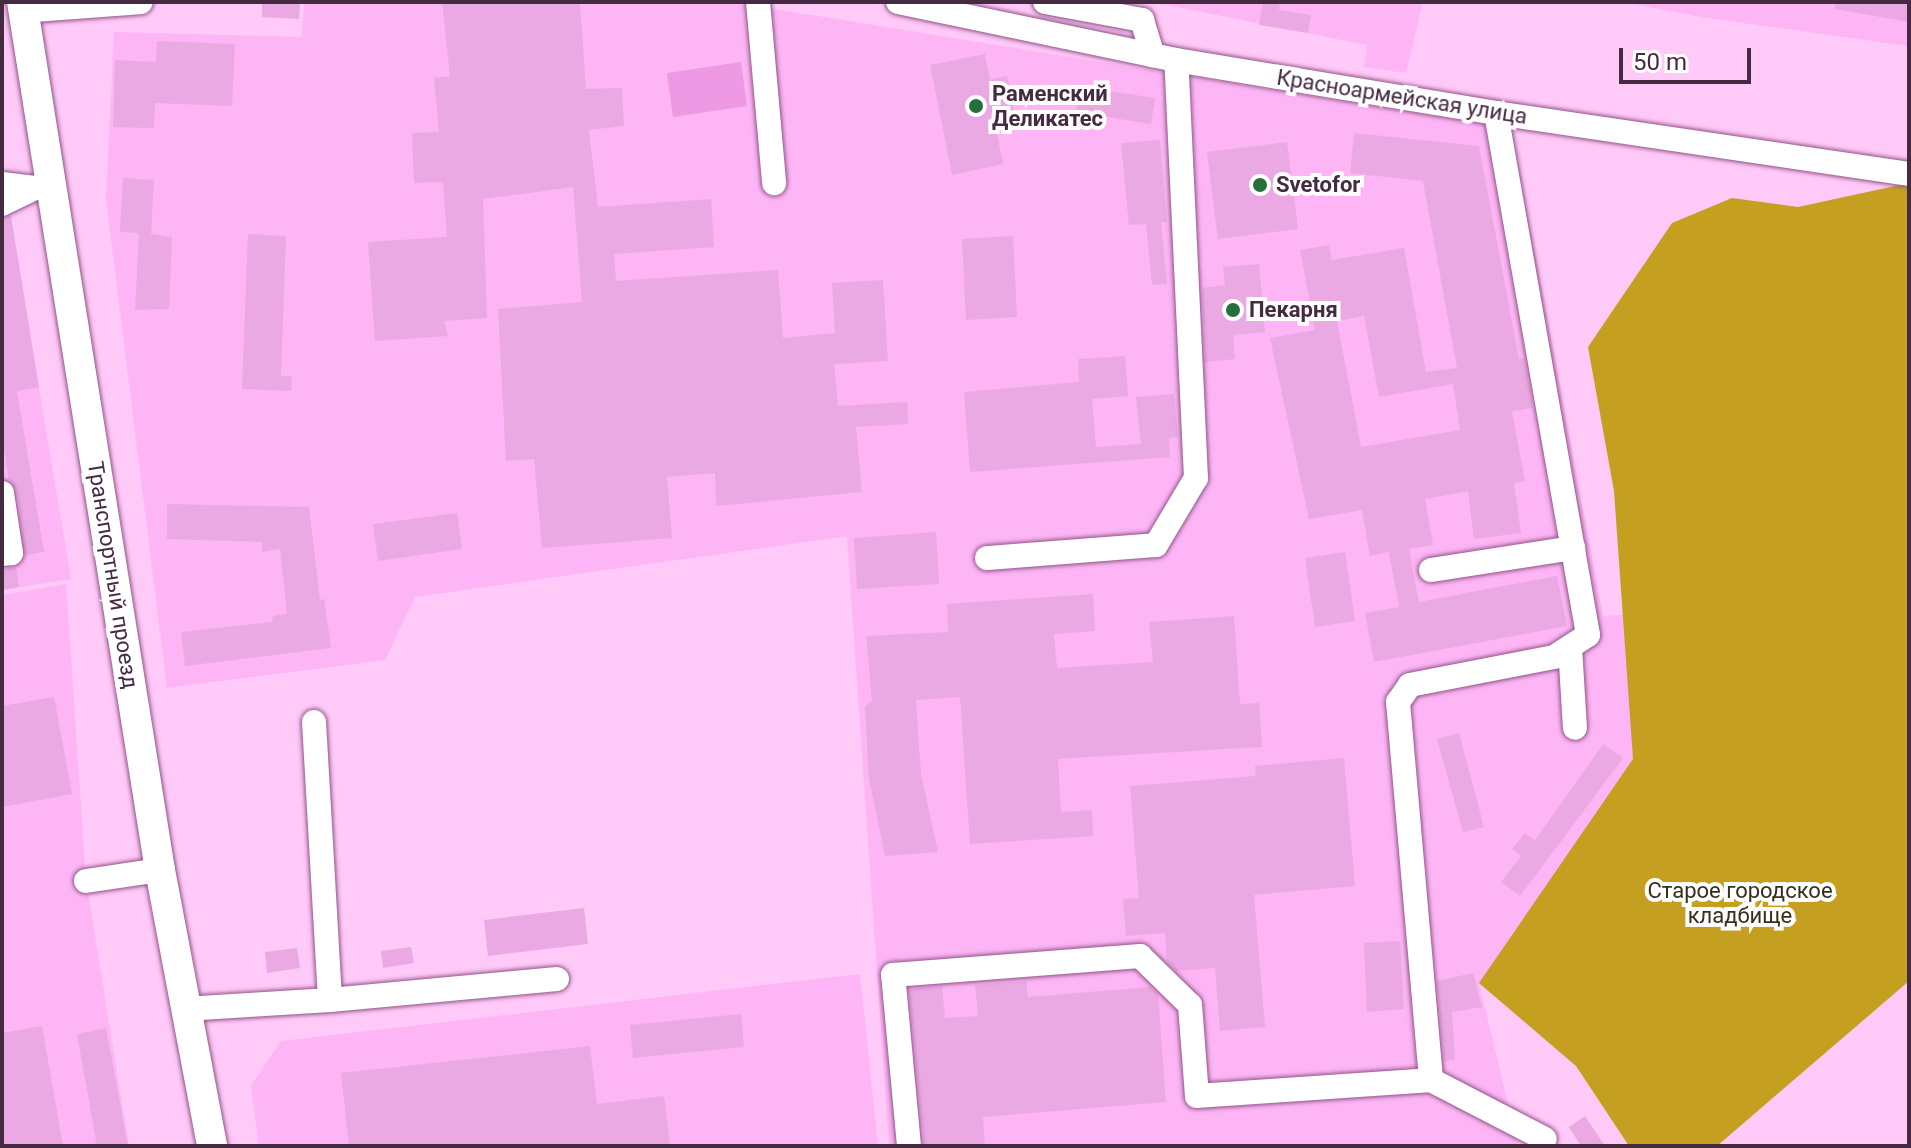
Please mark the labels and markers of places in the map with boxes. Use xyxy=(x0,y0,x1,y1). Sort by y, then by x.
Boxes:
place label: Раменский Деликатес xyxy=(992,80,1108,132)
marker: Раменский Деликатес xyxy=(967,97,985,115)
place label: Svetofor xyxy=(1276,172,1360,198)
marker: Svetofor xyxy=(1251,176,1269,194)
place label: Пекарня xyxy=(1249,297,1338,323)
marker: Пекарня xyxy=(1224,301,1242,319)

